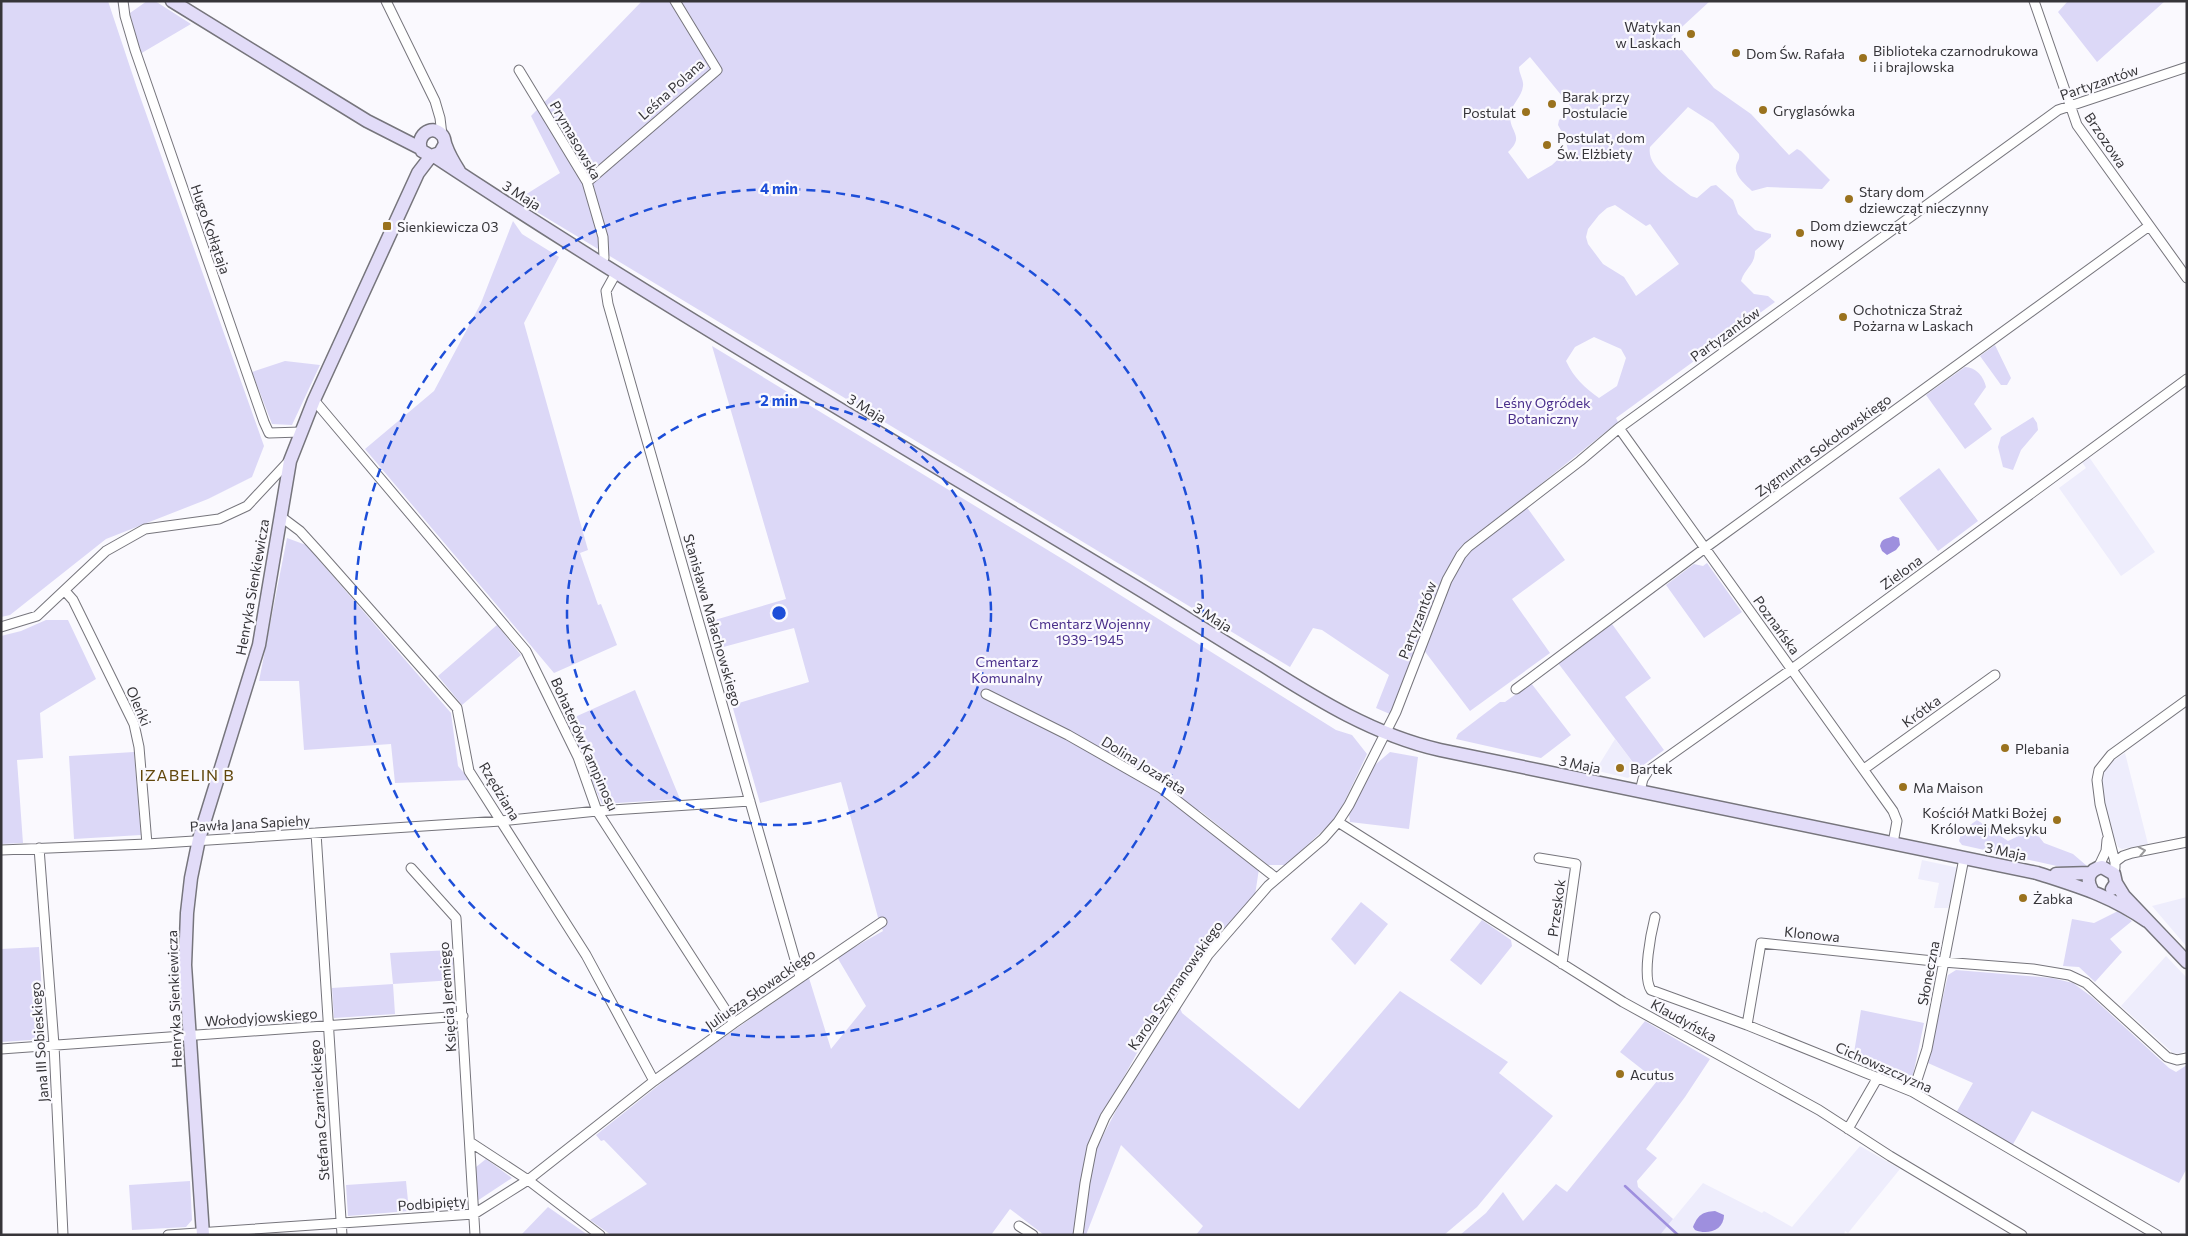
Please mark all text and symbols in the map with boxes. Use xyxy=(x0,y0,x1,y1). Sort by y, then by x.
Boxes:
place label: Watykan w Laskach xyxy=(1616,18,1681,51)
marker: Watykan w Laskach xyxy=(1685,28,1697,40)
place label: Biblioteka czarnodrukowa i i brajlowska xyxy=(1873,42,2038,75)
place label: Dom Św. Rafała xyxy=(1746,45,1845,62)
marker: Dom Św. Rafała xyxy=(1730,47,1742,59)
marker: Biblioteka czarnodrukowa i i brajlowska xyxy=(1857,52,1869,64)
street label: Leśna Polana xyxy=(634,55,708,123)
street label: Partyzantów xyxy=(2057,61,2141,103)
place label: Barak przy Postulacie xyxy=(1562,88,1629,121)
street label: Prymasowska xyxy=(547,98,605,182)
marker: Barak przy Postulacie xyxy=(1546,98,1558,110)
place label: Gryglasówka xyxy=(1773,102,1855,119)
place label: Postulat xyxy=(1463,104,1516,121)
marker: Gryglasówka xyxy=(1757,104,1769,116)
marker: Postulat xyxy=(1520,106,1532,118)
street label: Brzozowa xyxy=(2081,109,2131,171)
place label: Postulat, dom Św. Elżbiety xyxy=(1557,129,1645,162)
marker: Postulat, dom Św. Elżbiety xyxy=(1541,139,1553,151)
street label: 3 Maja xyxy=(500,176,544,214)
text: 4 min xyxy=(760,179,798,197)
street label: Hugo Kołłątaja xyxy=(188,182,234,276)
place label: Stary dom dziewcząt nieczynny xyxy=(1859,183,1989,216)
marker: Stary dom dziewcząt nieczynny xyxy=(1843,193,1855,205)
place label: Dom dziewcząt nowy xyxy=(1810,217,1908,250)
place label: Sienkiewicza 03 xyxy=(397,218,498,235)
marker: Sienkiewicza 03 xyxy=(381,220,393,232)
marker: Dom dziewcząt nowy xyxy=(1794,227,1806,239)
place label: Ochotnicza Straż Pożarna w Laskach xyxy=(1853,301,1973,334)
street label: Partyzantów xyxy=(1687,303,1763,365)
marker: Ochotnicza Straż Pożarna w Laskach xyxy=(1837,311,1849,323)
street label: 3 Maja xyxy=(845,390,889,426)
street label: Zygmunta Sokołowskiego xyxy=(1752,390,1894,500)
text: 2 min xyxy=(760,391,798,409)
park label: Leśny Ogródek Botaniczny xyxy=(1495,394,1591,427)
street label: Henryka Sienkiewicza xyxy=(232,518,272,656)
street label: Stanisława Małachowskiego xyxy=(680,532,746,708)
street label: Zielona xyxy=(1877,551,1925,593)
street label: Partyzantów xyxy=(1394,579,1440,661)
street label: Poznańska xyxy=(1750,592,1804,658)
street label: 3 Maja xyxy=(1191,599,1235,635)
centre of rings xyxy=(770,604,788,622)
park label: Cmentarz Wojenny 1939-1945 xyxy=(1029,615,1151,648)
park label: Cmentarz Komunalny xyxy=(971,653,1043,686)
street label: Bohaterów Kampinosu xyxy=(548,675,622,813)
street label: Oleńki xyxy=(123,684,155,728)
street label: Krótka xyxy=(1898,691,1944,731)
street label: Dolina Jozafata xyxy=(1099,732,1189,798)
place label: Plebania xyxy=(2015,740,2069,757)
marker: Plebania xyxy=(1999,742,2011,754)
street label: 3 Maja xyxy=(1558,751,1602,777)
street label: Rzędziana xyxy=(476,759,524,823)
place label: Bartek xyxy=(1630,760,1673,777)
marker: Bartek xyxy=(1614,762,1626,774)
district label: IZABELIN B xyxy=(139,765,235,784)
place label: Ma Maison xyxy=(1913,779,1983,796)
marker: Ma Maison xyxy=(1897,781,1909,793)
place label: Kościół Matki Bożej Królowej Meksyku xyxy=(1922,804,2047,837)
street label: Pawła Jana Sapiehy xyxy=(189,811,311,835)
marker: Kościół Matki Bożej Królowej Meksyku xyxy=(2051,814,2063,826)
street label: 3 Maja xyxy=(1984,838,2028,864)
one-way arrow xyxy=(2138,846,2147,857)
street label: Przeskok xyxy=(1544,878,1569,938)
place label: Żabka xyxy=(2033,890,2073,907)
marker: Żabka xyxy=(2017,892,2029,904)
street label: Karola Szymanowskiego xyxy=(1124,917,1226,1053)
street label: Klonowa xyxy=(1783,923,1841,945)
street label: Henryka Sienkiewicza xyxy=(163,930,185,1068)
street label: Słoneczna xyxy=(1913,939,1943,1007)
street label: Księcia Jeremiego xyxy=(435,941,459,1053)
street label: Juliusza Słowackiego xyxy=(702,945,818,1033)
street label: Jana III Sobieskiego xyxy=(26,981,52,1103)
street label: Klaudyńska xyxy=(1648,995,1720,1045)
street label: Wołodyjowskiego xyxy=(204,1005,318,1029)
street label: Cichowszczyzna xyxy=(1833,1038,1935,1096)
street label: Stefana Czarnieckiego xyxy=(306,1039,332,1181)
place label: Acutus xyxy=(1630,1066,1674,1083)
marker: Acutus xyxy=(1614,1068,1626,1080)
street label: Podbipięty xyxy=(397,1192,467,1214)

